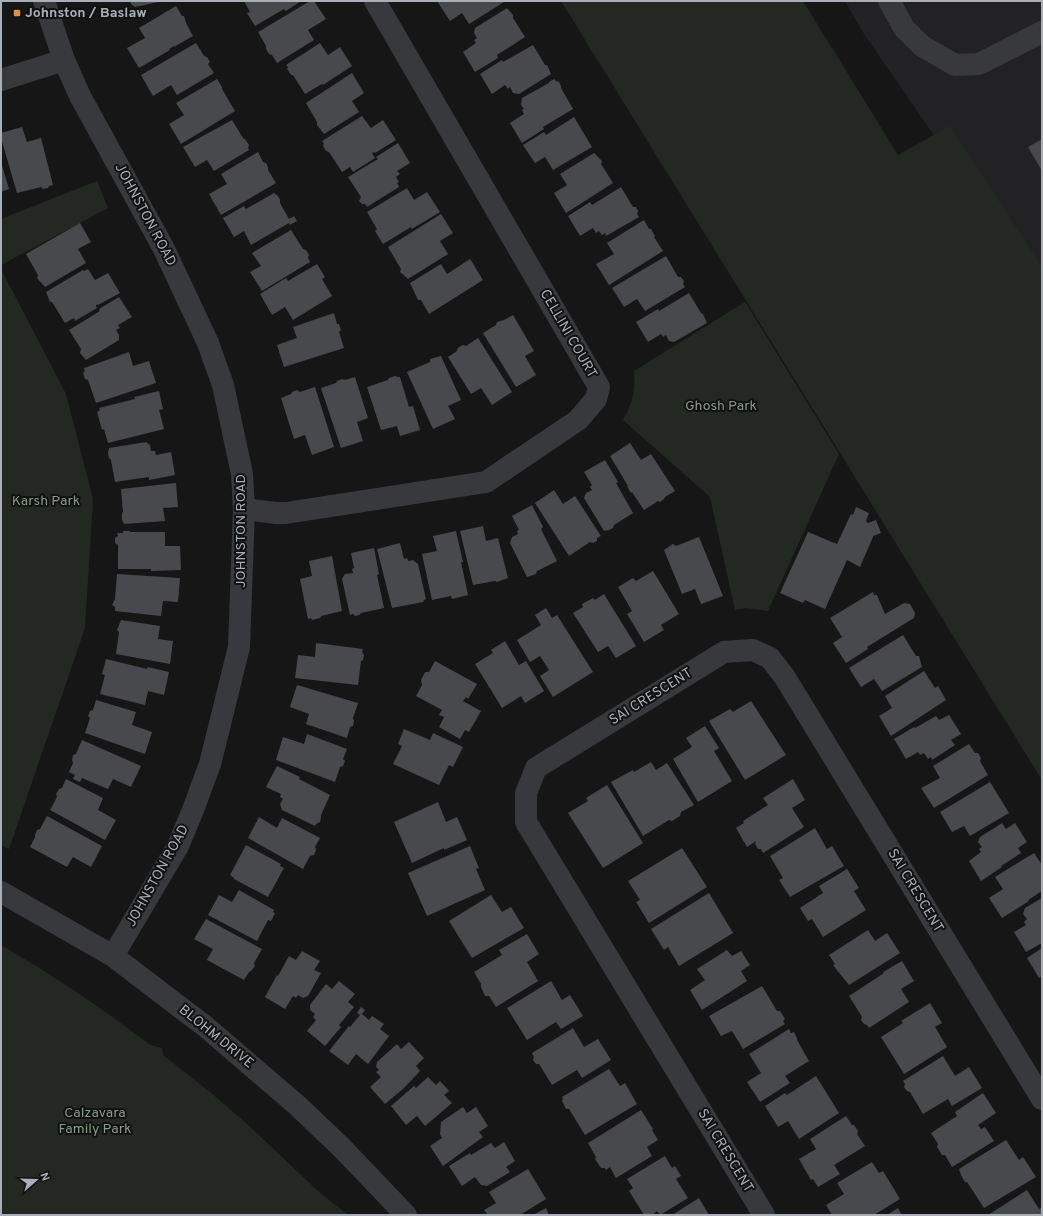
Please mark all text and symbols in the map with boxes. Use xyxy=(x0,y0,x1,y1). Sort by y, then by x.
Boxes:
place label: Johnston / Baslaw xyxy=(25,5,147,22)
marker: Johnston / Baslaw xyxy=(12,8,22,18)
street label: JOHNSTON ROAD xyxy=(111,161,179,269)
street label: CELLINI COURT xyxy=(536,287,600,381)
park label: Ghosh Park xyxy=(685,398,757,415)
street label: JOHNSTON ROAD xyxy=(233,474,250,588)
park label: Karsh Park xyxy=(12,493,80,510)
street label: SAI CRESCENT xyxy=(606,665,696,729)
street label: JOHNSTON ROAD xyxy=(123,822,193,930)
street label: SAI CRESCENT xyxy=(883,846,947,936)
street label: BLOHM DRIVE xyxy=(175,1002,257,1072)
park label: Calzavara Family Park xyxy=(59,1105,131,1138)
street label: SAI CRESCENT xyxy=(693,1106,757,1196)
north arrow xyxy=(16,1160,56,1200)
text: N xyxy=(37,1171,52,1183)

